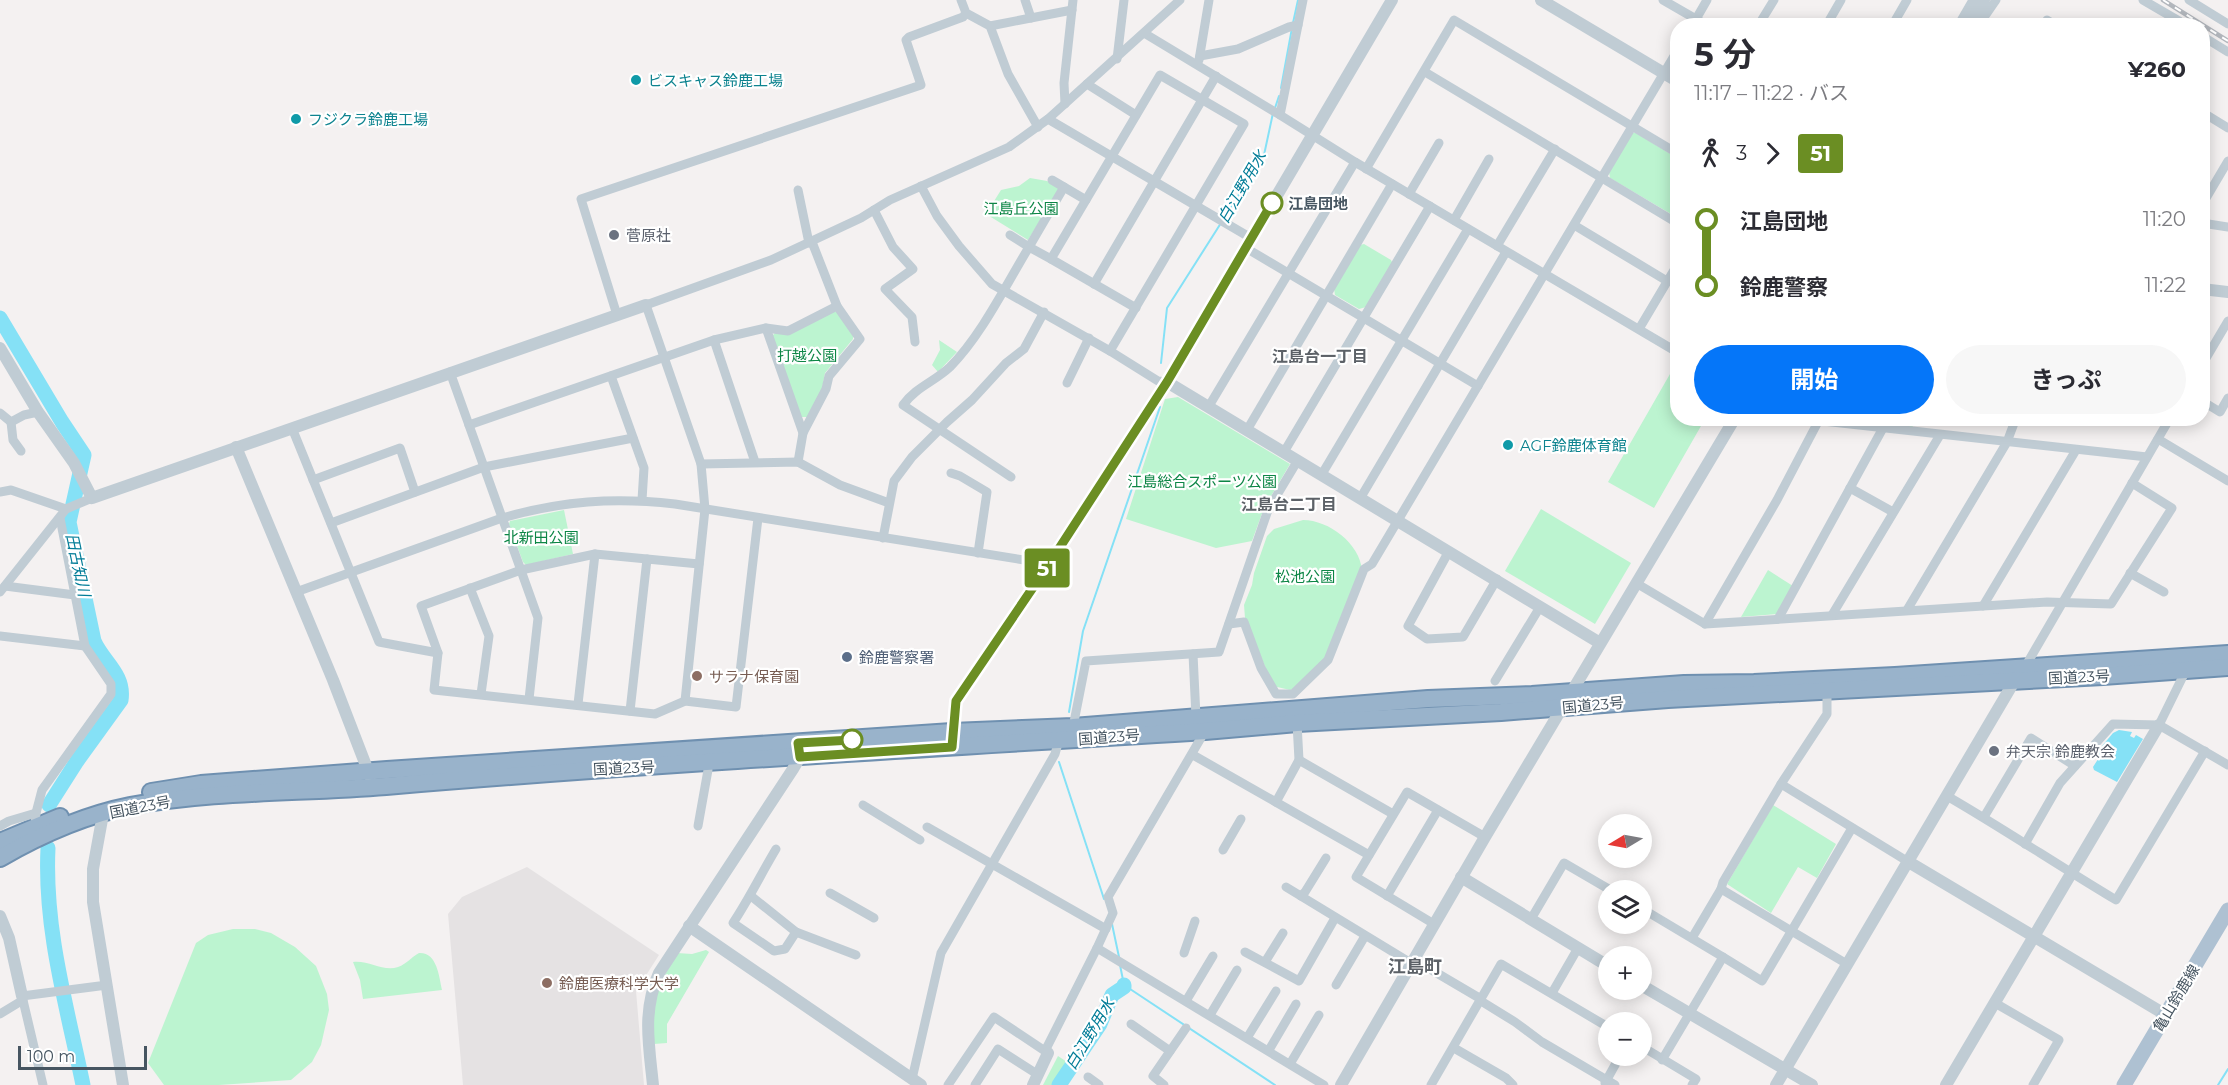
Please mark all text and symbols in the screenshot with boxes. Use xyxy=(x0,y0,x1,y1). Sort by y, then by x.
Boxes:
text: 5 分 xyxy=(1694,34,1756,74)
text: ¥260 xyxy=(2128,56,2186,83)
place label: ビスキャス鈴鹿工場 xyxy=(648,71,783,90)
marker: ビスキャス鈴鹿工場 xyxy=(629,73,643,87)
text: 11:17 – 11:22 · バス xyxy=(1694,81,1849,105)
place label: フジクラ鈴鹿工場 xyxy=(308,110,428,129)
marker: フジクラ鈴鹿工場 xyxy=(289,112,303,126)
icon: walk xyxy=(1694,137,1727,170)
icon: forward xyxy=(1756,137,1789,170)
text: 3 xyxy=(1736,141,1747,165)
text: 51 xyxy=(1810,141,1831,166)
water label: 白江野用水 xyxy=(1214,146,1271,226)
marker: 江島団地 xyxy=(1261,192,1283,214)
place label: 江島団地 xyxy=(1288,194,1348,213)
park label: 江島丘公園 xyxy=(983,199,1059,218)
text: 11:20 xyxy=(2143,207,2186,231)
text: 江島団地 xyxy=(1740,208,1828,235)
place label: 菅原社 xyxy=(626,226,671,245)
marker: 菅原社 xyxy=(607,228,621,242)
text: 11:22 xyxy=(2145,273,2186,297)
text: 鈴鹿警察 xyxy=(1740,274,1828,301)
button: 開始 xyxy=(1694,345,1934,414)
button: きっぷ xyxy=(1946,345,2186,414)
park label: 打越公園 xyxy=(777,346,837,365)
district label: 江島台一丁目 xyxy=(1272,347,1368,366)
place label: AGF鈴鹿体育館 xyxy=(1520,436,1627,455)
marker: AGF鈴鹿体育館 xyxy=(1501,438,1515,452)
park label: 江島総合スポーツ公園 xyxy=(1127,472,1277,491)
district label: 江島台二丁目 xyxy=(1241,495,1337,514)
park label: 北新田公園 xyxy=(503,528,579,547)
water label: 田古知川 xyxy=(62,532,94,600)
line badge: 51 xyxy=(1020,548,1074,588)
text: 51 xyxy=(1037,556,1057,581)
park label: 松池公園 xyxy=(1275,567,1335,586)
place label: 鈴鹿警察署 xyxy=(859,648,934,667)
marker: 鈴鹿警察署 xyxy=(840,650,854,664)
street label: 国道23号 xyxy=(2048,666,2110,688)
place label: サラナ保育園 xyxy=(709,667,799,686)
marker: サラナ保育園 xyxy=(690,669,704,683)
street label: 国道23号 xyxy=(1561,693,1625,717)
street label: 国道23号 xyxy=(1077,725,1141,749)
unlabelled marker xyxy=(841,729,863,751)
place label: 弁天宗 鈴鹿教会 xyxy=(2006,742,2115,761)
marker: 弁天宗 鈴鹿教会 xyxy=(1987,744,2001,758)
street label: 国道23号 xyxy=(593,757,655,779)
street label: 国道23号 xyxy=(108,792,172,822)
north arrow xyxy=(1598,814,1652,868)
map controls xyxy=(1598,814,1652,1066)
button: layers xyxy=(1598,880,1652,934)
button: + xyxy=(1598,946,1652,1000)
district label: 江島町 xyxy=(1388,956,1442,978)
street label: 亀山鈴鹿線 xyxy=(2149,961,2203,1035)
place label: 鈴鹿医療科学大学 xyxy=(559,974,679,993)
marker: 鈴鹿医療科学大学 xyxy=(540,976,554,990)
water label: 白江野用水 xyxy=(1061,993,1120,1073)
button: − xyxy=(1598,1012,1652,1066)
scale bar xyxy=(18,1043,147,1070)
text: 100 m xyxy=(27,1047,75,1066)

